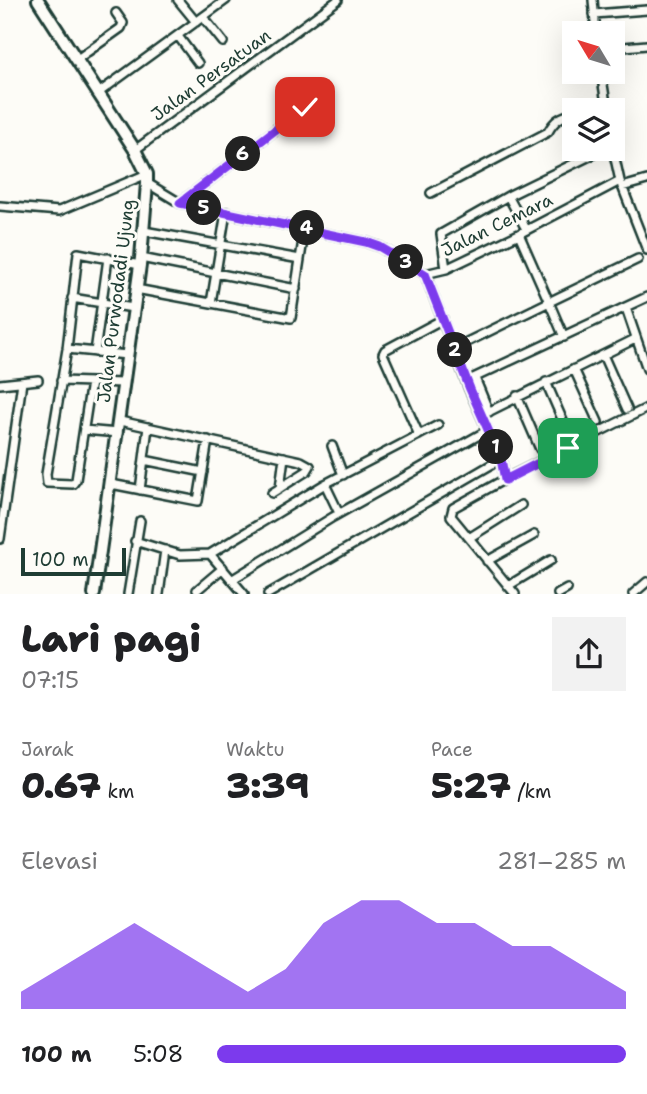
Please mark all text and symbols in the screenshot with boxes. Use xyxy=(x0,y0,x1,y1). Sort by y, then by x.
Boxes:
north arrow xyxy=(562,21,625,84)
map controls xyxy=(562,21,625,161)
street label: Jalan Persatuan xyxy=(146,23,276,127)
pin xyxy=(275,77,335,137)
icon: check xyxy=(286,88,324,126)
button: layers xyxy=(562,98,625,161)
pin: 6 xyxy=(226,136,260,172)
text: 6 xyxy=(236,141,249,166)
street label: Jalan Cemara xyxy=(437,188,557,262)
pin: 5 xyxy=(186,190,222,226)
text: 5 xyxy=(198,195,209,220)
street label: Jalan Purwodadi Ujung xyxy=(92,198,140,404)
pin: 4 xyxy=(290,210,324,246)
text: 4 xyxy=(300,215,313,240)
pin: 3 xyxy=(388,244,424,280)
text: 3 xyxy=(399,249,412,274)
pin: 2 xyxy=(438,332,472,368)
text: 2 xyxy=(448,337,461,362)
pin xyxy=(538,418,598,478)
icon: arrive xyxy=(549,429,587,467)
pin: 1 xyxy=(478,430,514,464)
text: 1 xyxy=(491,434,500,459)
scale bar xyxy=(21,544,126,576)
text: 100 m xyxy=(32,547,89,572)
text: Lari pagi xyxy=(21,613,201,664)
button: share xyxy=(552,617,626,691)
text: 07:15 xyxy=(21,665,79,695)
text: Jarak xyxy=(21,737,74,762)
text: Waktu xyxy=(226,737,285,762)
text: Pace xyxy=(431,737,473,762)
text: 0.67 xyxy=(21,762,101,809)
text: 3:39 xyxy=(226,762,309,809)
text: 5:27 xyxy=(431,762,511,809)
text: km xyxy=(101,779,134,804)
text: /km xyxy=(511,779,551,804)
text: Elevasi xyxy=(21,846,98,876)
text: 281–285 m xyxy=(497,846,626,876)
text: 100 m xyxy=(21,1039,92,1069)
text: 5:08 xyxy=(133,1039,184,1069)

